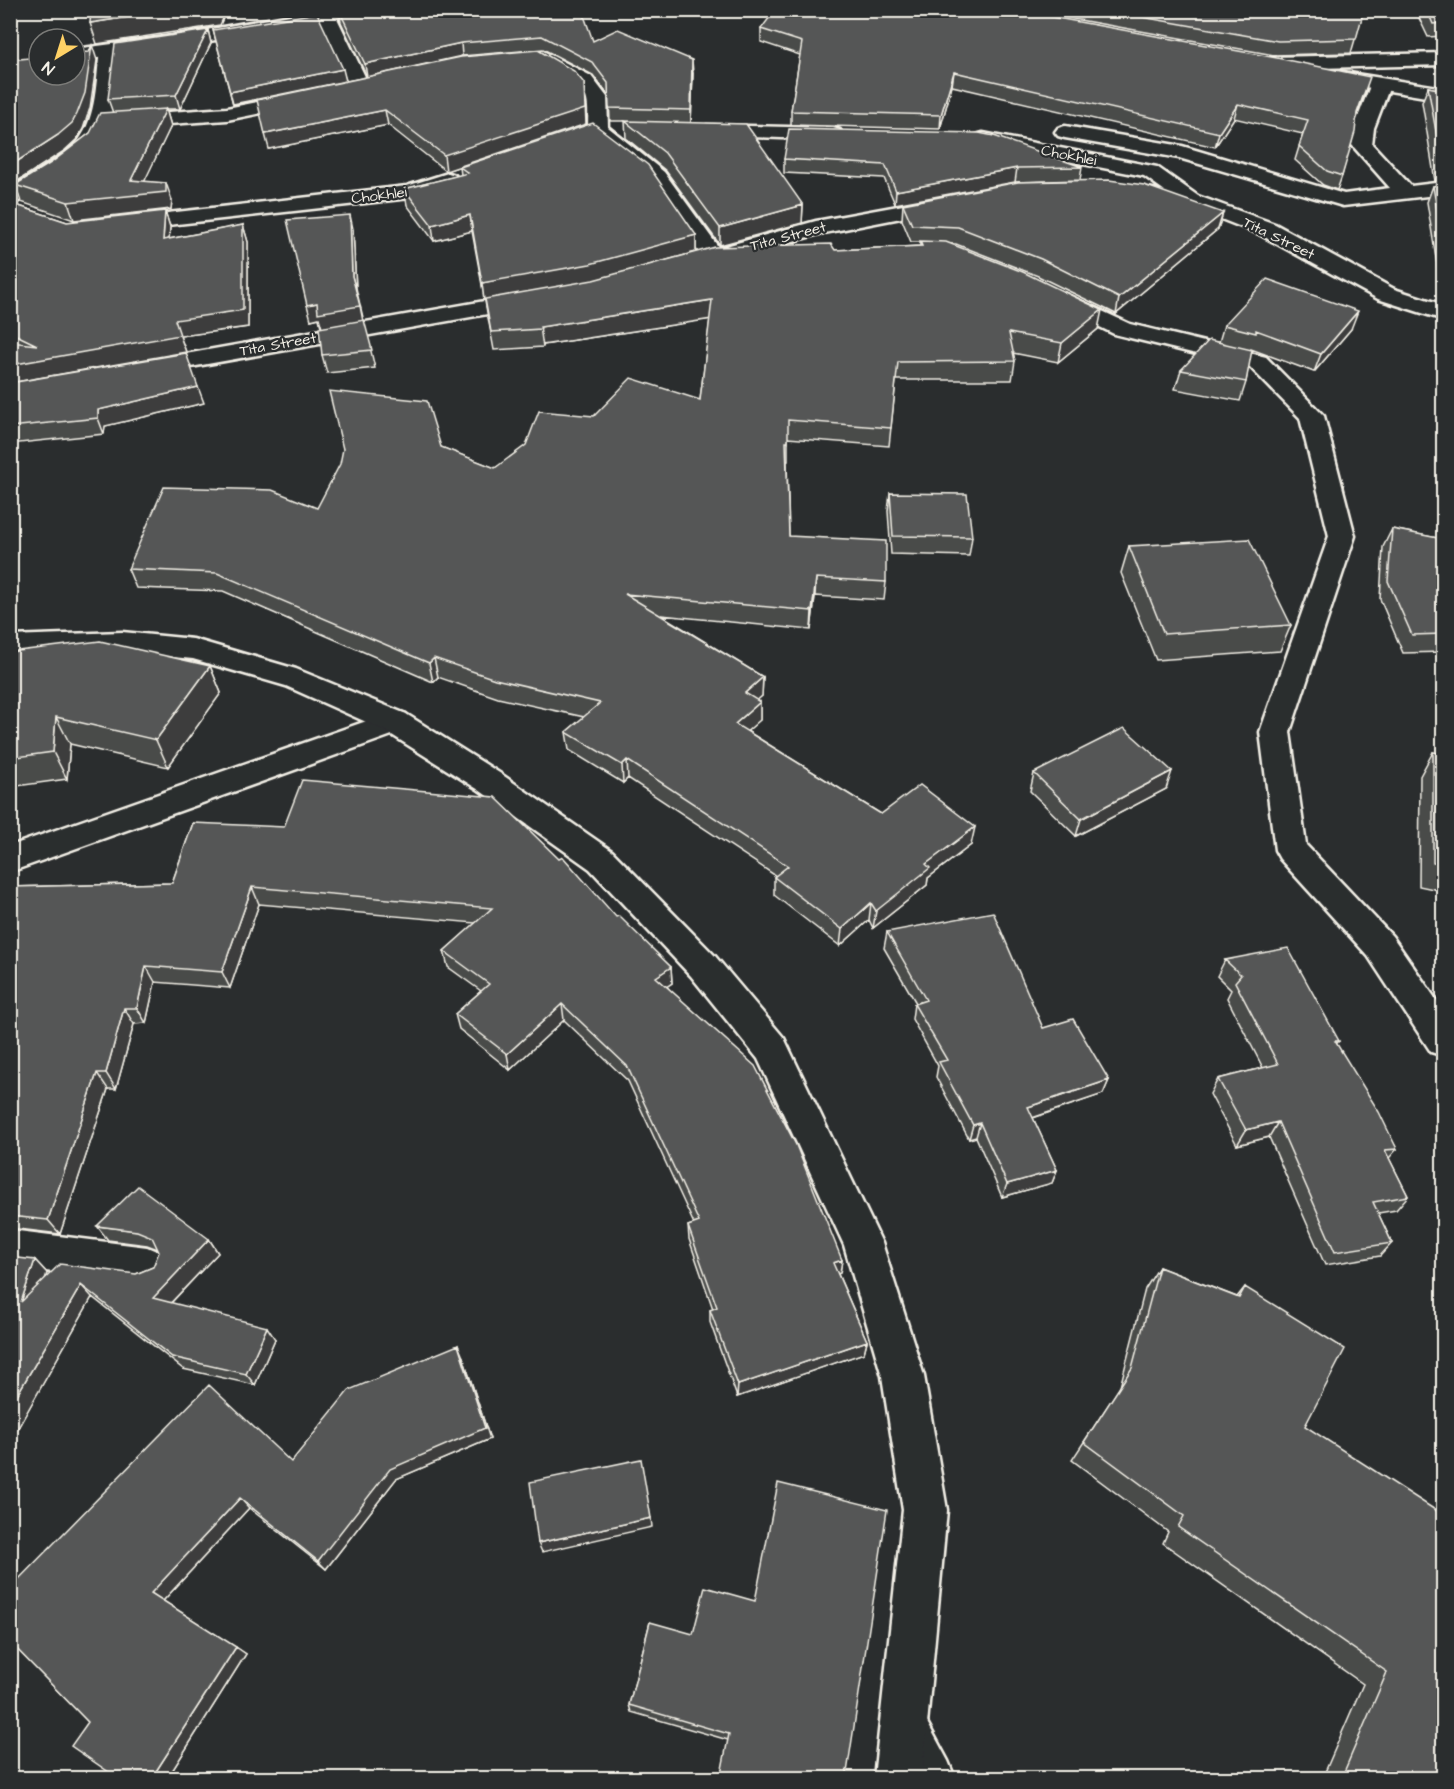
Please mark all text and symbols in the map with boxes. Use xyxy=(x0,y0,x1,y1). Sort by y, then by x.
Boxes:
north arrow xyxy=(27,27,87,87)
text: N xyxy=(38,56,59,80)
street label: Chokhlei xyxy=(1039,140,1099,171)
street label: Chokhlei xyxy=(350,182,409,209)
street label: Tita Street xyxy=(1239,212,1318,265)
street label: Tita Street xyxy=(748,216,828,257)
street label: Tita Street xyxy=(238,327,318,362)

